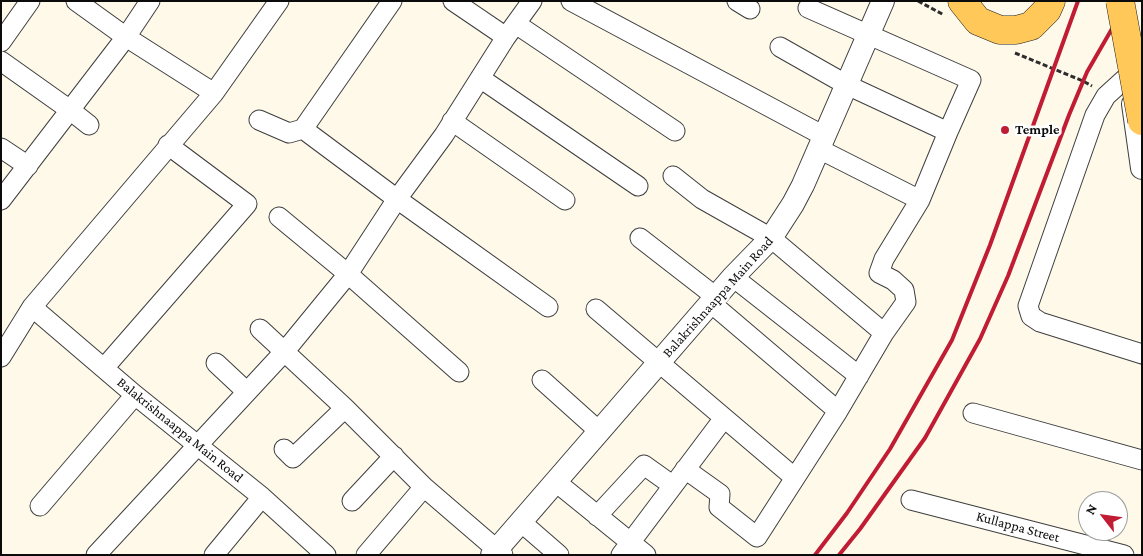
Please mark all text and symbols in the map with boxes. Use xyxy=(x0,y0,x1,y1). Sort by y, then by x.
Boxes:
place label: Temple xyxy=(1015,122,1059,138)
marker: Temple xyxy=(999,124,1011,136)
street label: Balakrishnaappa Main Road xyxy=(659,233,777,361)
street label: Balakrishnaappa Main Road xyxy=(114,374,246,486)
north arrow xyxy=(1078,491,1128,541)
text: N xyxy=(1082,501,1100,517)
street label: Kullappa Street xyxy=(974,508,1062,546)

